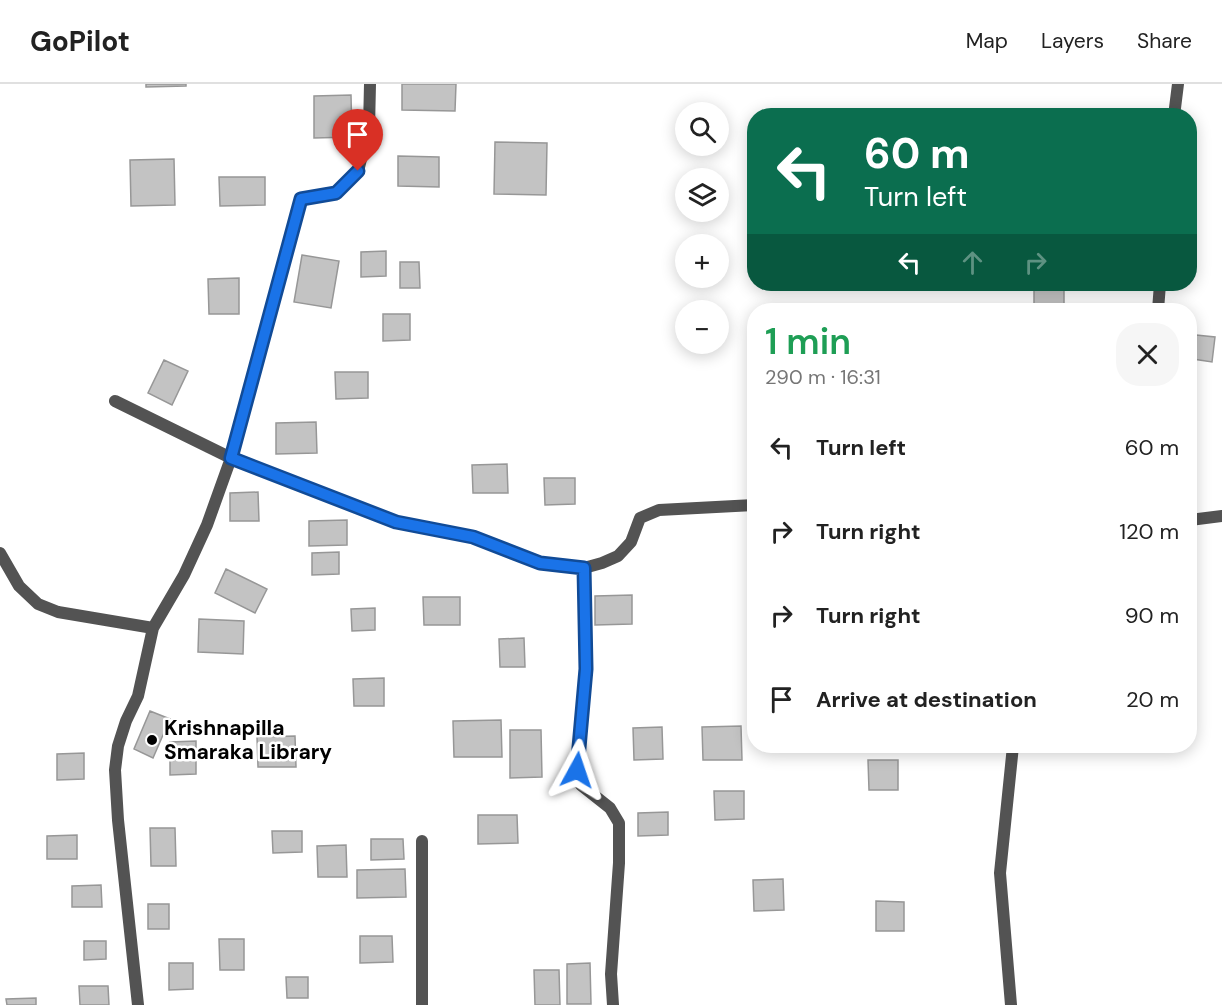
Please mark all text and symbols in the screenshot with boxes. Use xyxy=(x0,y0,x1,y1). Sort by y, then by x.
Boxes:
text: GoPilot xyxy=(30,23,130,60)
text: Map xyxy=(966,27,1008,55)
text: Layers xyxy=(1041,27,1104,55)
text: Share xyxy=(1137,27,1192,55)
map controls xyxy=(675,102,729,354)
button: search xyxy=(675,102,729,156)
pin xyxy=(332,109,383,171)
icon: arrive xyxy=(341,118,374,151)
text: 60 m xyxy=(864,126,970,181)
icon: left xyxy=(765,132,843,210)
button: layers xyxy=(675,168,729,222)
text: Turn left xyxy=(864,179,967,214)
button: + xyxy=(675,234,729,288)
icon: left xyxy=(893,246,926,279)
icon: ahead xyxy=(956,246,989,279)
icon: right xyxy=(1019,246,1052,279)
button: − xyxy=(675,300,729,354)
text: 1 min xyxy=(765,318,851,365)
button: close xyxy=(1116,323,1179,386)
text: 290 m · 16:31 xyxy=(765,364,881,390)
icon: left xyxy=(765,431,798,464)
text: Turn left xyxy=(816,433,906,462)
text: 60 m xyxy=(1125,433,1179,462)
icon: right xyxy=(765,515,798,548)
text: Turn right xyxy=(816,517,921,546)
text: 120 m xyxy=(1119,517,1179,546)
icon: right xyxy=(765,599,798,632)
text: Turn right xyxy=(816,601,921,630)
text: 90 m xyxy=(1125,601,1179,630)
icon: arrive xyxy=(765,683,798,716)
text: Arrive at destination xyxy=(816,685,1037,714)
text: 20 m xyxy=(1126,685,1179,714)
place label: Krishnapilla Smaraka Library xyxy=(164,714,332,766)
marker: Krishnapilla Smaraka Library xyxy=(145,733,159,747)
position arrow xyxy=(545,738,609,802)

